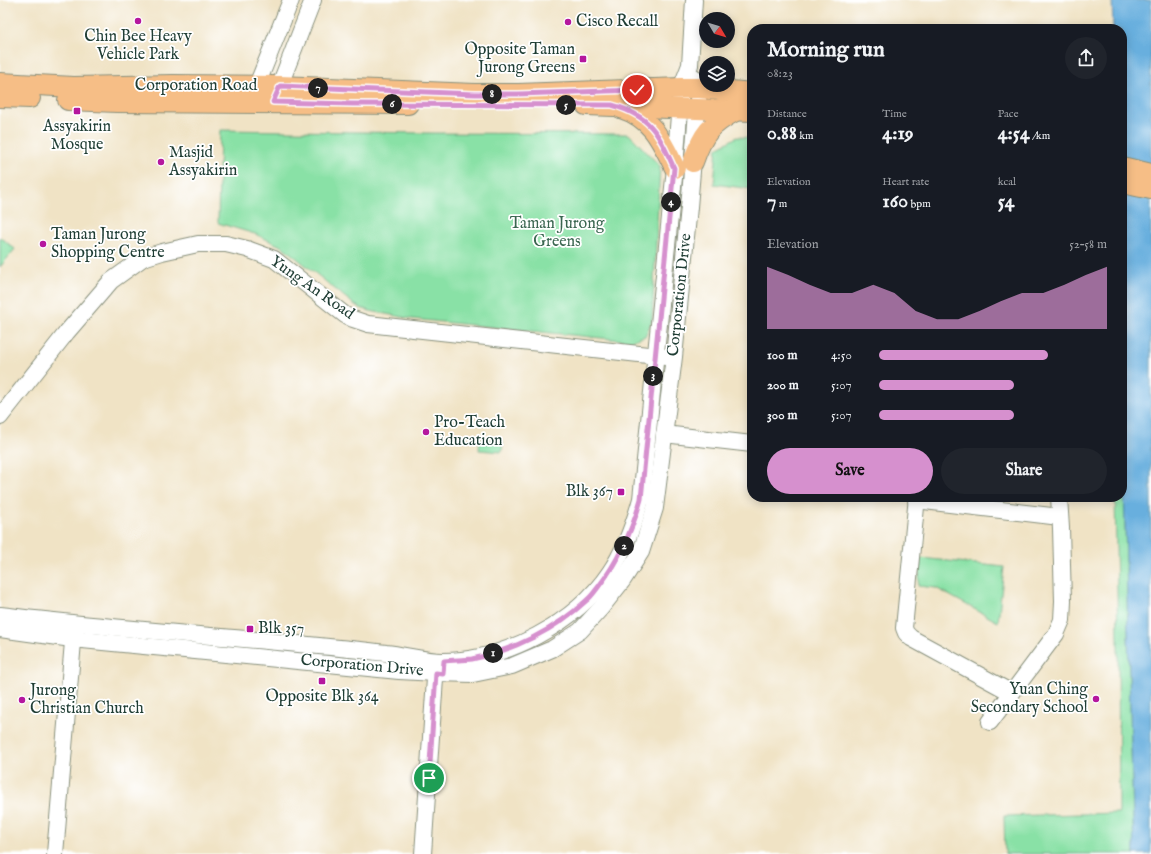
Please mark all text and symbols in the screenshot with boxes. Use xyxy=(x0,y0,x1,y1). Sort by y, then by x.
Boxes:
place label: Cisco Recall xyxy=(576,12,659,32)
north arrow xyxy=(699,12,735,48)
map controls xyxy=(699,12,735,92)
marker: Chin Bee Heavy Vehicle Park xyxy=(133,16,143,26)
marker: Cisco Recall xyxy=(563,17,573,27)
place label: Chin Bee Heavy Vehicle Park xyxy=(84,27,192,65)
text: Morning run xyxy=(767,36,885,64)
button: share xyxy=(1065,37,1107,79)
place label: Opposite Taman Jurong Greens xyxy=(464,40,575,78)
marker: Opposite Taman Jurong Greens xyxy=(578,54,588,64)
button: layers xyxy=(699,56,735,92)
text: 08:23 xyxy=(767,65,793,82)
pin xyxy=(620,73,654,107)
street label: Corporation Road xyxy=(135,76,258,96)
pin: 7 xyxy=(308,78,328,98)
icon: check xyxy=(626,79,648,101)
text: 7 xyxy=(315,81,321,95)
pin: 8 xyxy=(482,84,502,104)
text: 8 xyxy=(490,87,494,101)
pin: 6 xyxy=(382,94,402,114)
pin: 5 xyxy=(556,95,576,115)
text: 6 xyxy=(390,97,394,111)
text: 5 xyxy=(564,98,568,112)
marker: Assyakirin Mosque xyxy=(72,106,82,116)
text: Distance xyxy=(767,107,807,121)
text: Time xyxy=(882,107,907,121)
text: Pace xyxy=(998,107,1018,121)
place label: Assyakirin Mosque xyxy=(42,117,112,155)
text: 0.88 xyxy=(767,121,797,146)
text: 4:19 xyxy=(882,121,914,146)
text: 4:54 xyxy=(998,121,1030,146)
text: km xyxy=(797,129,814,143)
text: /km xyxy=(1030,129,1050,143)
place label: Masjid Assyakirin xyxy=(168,143,238,181)
marker: Masjid Assyakirin xyxy=(156,157,166,167)
text: Elevation xyxy=(767,175,811,189)
text: Heart rate xyxy=(882,175,929,189)
text: kcal xyxy=(998,175,1016,189)
text: 7 xyxy=(767,189,776,214)
text: 160 xyxy=(882,189,908,214)
text: 54 xyxy=(998,189,1015,214)
pin: 4 xyxy=(661,192,681,212)
text: 4 xyxy=(668,195,674,209)
text: m xyxy=(776,197,787,211)
text: bpm xyxy=(908,197,931,211)
park label: Taman Jurong Greens xyxy=(510,214,605,252)
place label: Taman Jurong Shopping Centre xyxy=(51,225,165,263)
street label: Corporation Drive xyxy=(664,233,696,357)
text: Elevation xyxy=(767,236,819,253)
text: 52–58 m xyxy=(1069,236,1107,253)
marker: Taman Jurong Shopping Centre xyxy=(38,239,48,249)
street label: Yung An Road xyxy=(266,252,358,325)
text: 100 m xyxy=(767,347,797,364)
text: 4:50 xyxy=(831,347,852,364)
pin: 3 xyxy=(643,366,663,386)
text: 3 xyxy=(651,369,655,383)
text: 200 m xyxy=(767,377,799,394)
text: 5:07 xyxy=(831,377,852,394)
text: 300 m xyxy=(767,407,798,424)
text: 5:07 xyxy=(831,407,852,424)
place label: Pro-Teach Education xyxy=(434,413,506,451)
marker: Pro-Teach Education xyxy=(421,427,431,437)
button: Save xyxy=(767,448,933,494)
button: Share xyxy=(941,448,1107,494)
place label: Blk 367 xyxy=(566,482,613,502)
marker: Blk 367 xyxy=(616,487,626,497)
pin: 2 xyxy=(614,536,634,556)
text: 2 xyxy=(621,539,627,553)
place label: Blk 357 xyxy=(258,619,304,639)
marker: Blk 357 xyxy=(245,624,255,634)
pin: 1 xyxy=(483,643,503,663)
text: 1 xyxy=(491,646,495,660)
street label: Corporation Drive xyxy=(300,651,424,681)
marker: Opposite Blk 364 xyxy=(317,676,327,686)
place label: Yuan Ching Secondary School xyxy=(971,680,1089,718)
place label: Jurong Christian Church xyxy=(28,681,144,719)
place label: Opposite Blk 364 xyxy=(265,687,379,707)
marker: Yuan Ching Secondary School xyxy=(1091,694,1101,704)
marker: Jurong Christian Church xyxy=(17,695,27,705)
pin xyxy=(412,761,446,795)
icon: arrive xyxy=(418,767,440,789)

